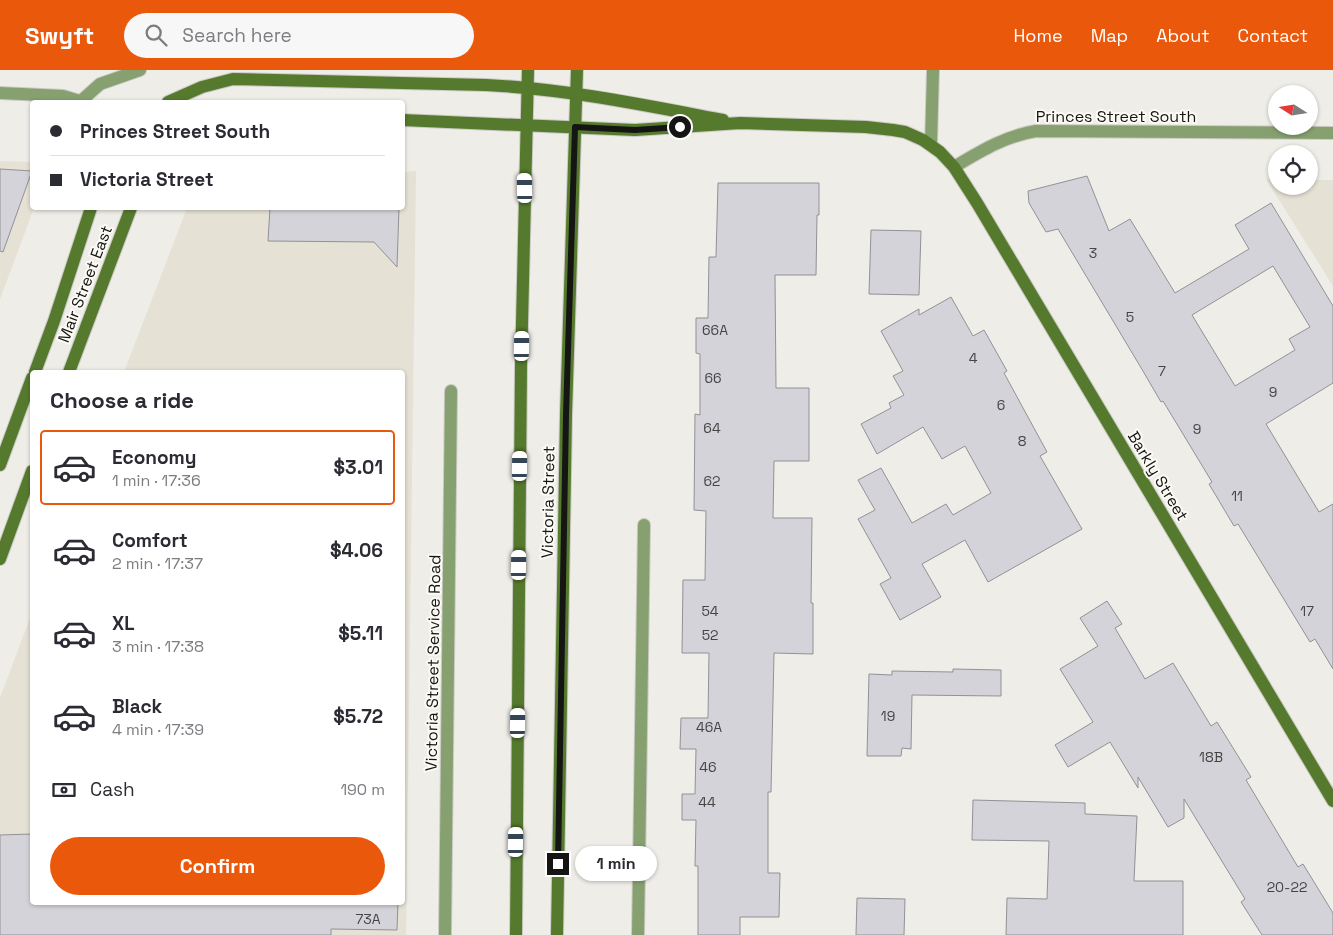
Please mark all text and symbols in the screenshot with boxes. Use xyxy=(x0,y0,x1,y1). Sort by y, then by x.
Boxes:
search box xyxy=(124,13,474,58)
text: Swyft xyxy=(25,20,94,51)
icon: search xyxy=(142,21,170,49)
text: Search here xyxy=(182,23,292,48)
text: Home xyxy=(1014,24,1063,47)
text: Map xyxy=(1091,24,1128,47)
text: About xyxy=(1156,24,1210,47)
text: Contact xyxy=(1238,24,1308,47)
north arrow xyxy=(1268,85,1318,135)
map controls xyxy=(1268,85,1318,195)
street label: Princes Street South xyxy=(1036,106,1196,127)
route start xyxy=(669,116,691,138)
text: Princes Street South xyxy=(80,119,270,144)
button: locate xyxy=(1268,145,1318,195)
text: Victoria Street xyxy=(80,167,214,192)
car xyxy=(517,173,532,203)
street label: Mair Street East xyxy=(53,222,117,346)
house number: 3 xyxy=(1089,244,1097,262)
house number: 5 xyxy=(1126,308,1134,326)
house number: 66A xyxy=(702,321,728,339)
car xyxy=(514,331,529,361)
house number: 4 xyxy=(969,349,978,367)
house number: 7 xyxy=(1158,362,1166,380)
house number: 66 xyxy=(704,369,722,387)
house number: 9 xyxy=(1269,383,1277,401)
text: Choose a ride xyxy=(50,386,194,414)
house number: 6 xyxy=(997,396,1005,414)
house number: 64 xyxy=(703,419,721,437)
house number: 9 xyxy=(1193,420,1201,438)
street label: Barkly Street xyxy=(1123,427,1193,525)
house number: 8 xyxy=(1018,432,1027,450)
icon: car xyxy=(52,445,97,490)
text: Economy xyxy=(112,445,196,470)
street label: Victoria Street xyxy=(537,446,559,558)
car xyxy=(512,451,527,481)
text: $3.01 xyxy=(334,455,383,480)
text: 1 min · 17:36 xyxy=(112,470,201,491)
house number: 62 xyxy=(704,472,720,490)
house number: 11 xyxy=(1231,487,1243,505)
icon: car xyxy=(52,528,97,573)
text: Comfort xyxy=(112,528,188,553)
text: $4.06 xyxy=(330,538,383,563)
car xyxy=(511,550,526,580)
text: 2 min · 17:37 xyxy=(112,553,203,574)
street label: Victoria Street Service Road xyxy=(421,555,445,771)
house number: 54 xyxy=(701,602,719,620)
house number: 17 xyxy=(1300,602,1314,620)
icon: car xyxy=(52,611,97,656)
text: XL xyxy=(112,611,135,636)
text: $5.11 xyxy=(338,621,383,646)
house number: 52 xyxy=(702,626,718,644)
text: 3 min · 17:38 xyxy=(112,636,204,657)
icon: car xyxy=(52,694,97,739)
text: Black xyxy=(112,694,162,719)
text: $5.72 xyxy=(333,704,383,729)
house number: 19 xyxy=(881,707,895,725)
car xyxy=(510,708,525,738)
house number: 46A xyxy=(696,718,722,736)
text: 4 min · 17:39 xyxy=(112,719,204,740)
house number: 18B xyxy=(1199,748,1223,766)
house number: 46 xyxy=(699,758,717,776)
icon: cash xyxy=(50,776,78,804)
text: Cash xyxy=(90,777,135,802)
text: 190 m xyxy=(340,779,385,800)
house number: 44 xyxy=(698,793,716,811)
car xyxy=(508,827,523,857)
button: Confirm xyxy=(50,837,385,895)
callout: 1 min xyxy=(576,846,658,882)
route end xyxy=(547,853,569,875)
text: 1 min xyxy=(596,853,636,874)
house number: 20-22 xyxy=(1267,878,1307,896)
house number: 73A xyxy=(355,910,381,928)

